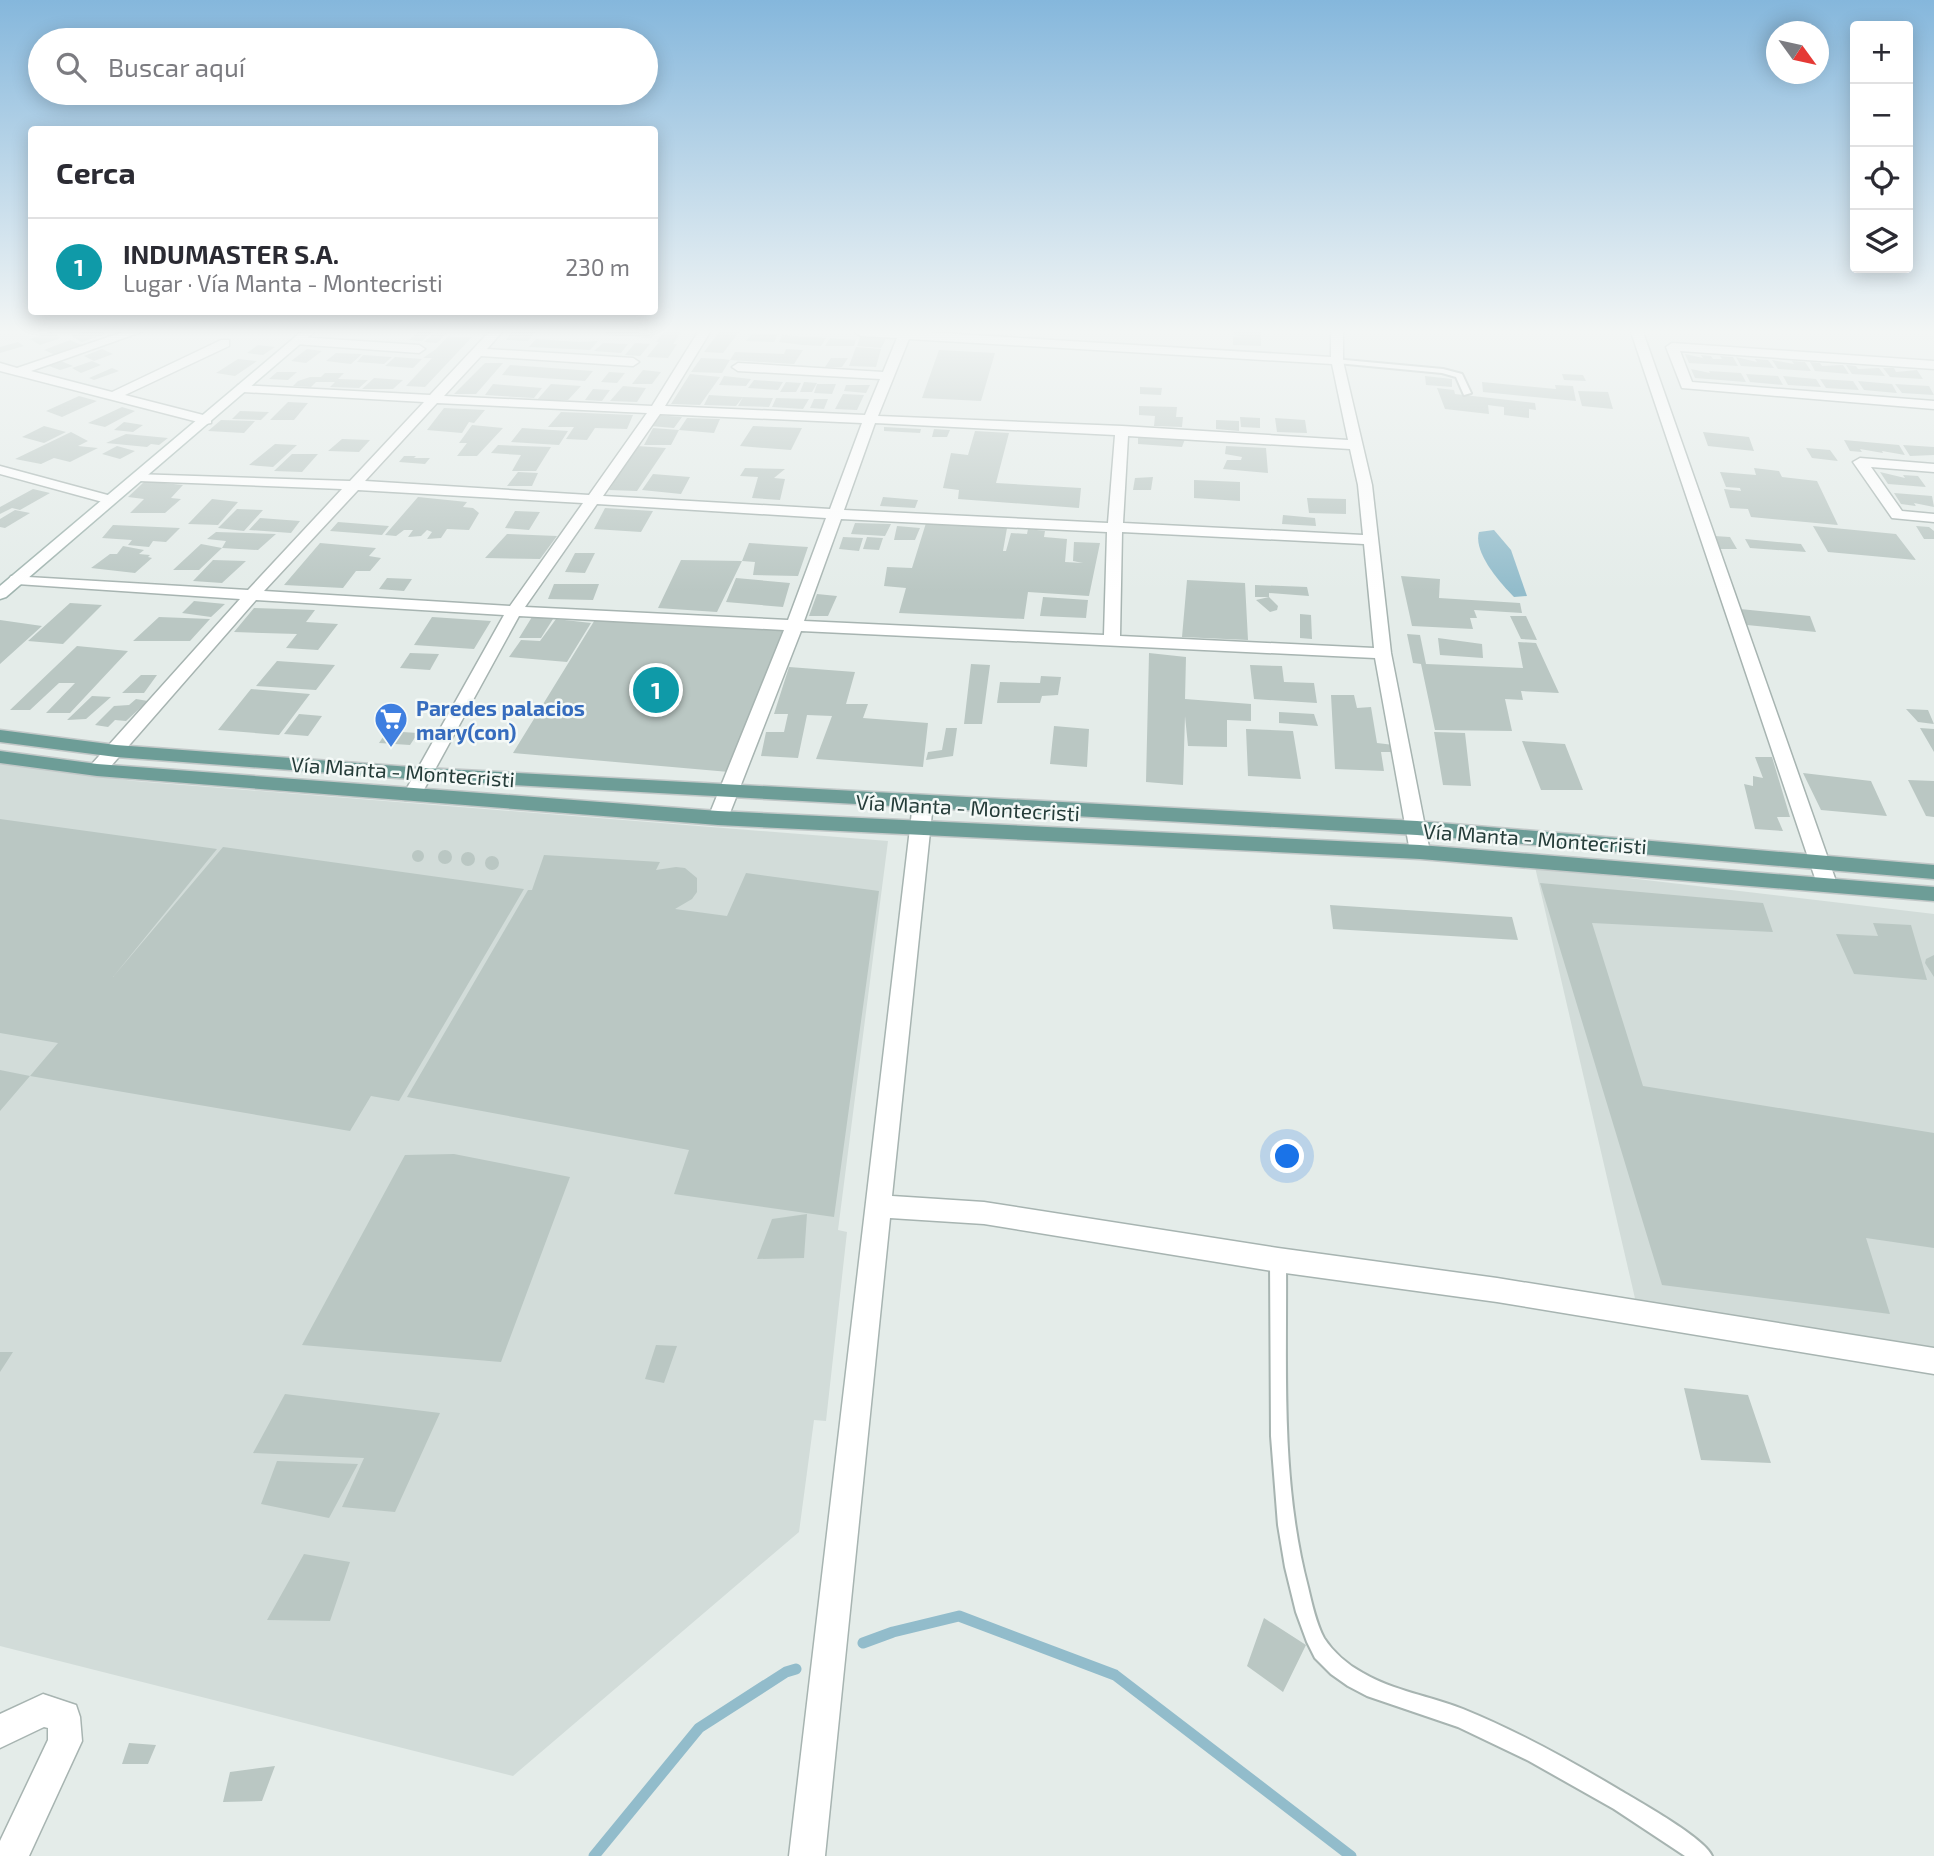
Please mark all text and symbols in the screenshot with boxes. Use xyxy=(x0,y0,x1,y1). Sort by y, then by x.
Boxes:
north arrow xyxy=(1766,21,1829,84)
map controls xyxy=(1850,21,1913,273)
button: + xyxy=(1850,21,1913,84)
search box xyxy=(28,28,658,105)
icon: search xyxy=(52,48,90,86)
text: Buscar aquí xyxy=(108,51,245,82)
button: − xyxy=(1850,84,1913,147)
button: locate xyxy=(1850,147,1913,210)
text: Cerca xyxy=(56,154,136,190)
button: layers xyxy=(1850,210,1913,273)
text: INDUMASTER S.A. xyxy=(123,238,339,269)
text: 1 xyxy=(74,253,84,281)
text: 230 m xyxy=(565,253,630,281)
text: Lugar · Vía Manta - Montecristi xyxy=(123,269,443,297)
pin: 1 xyxy=(633,664,679,716)
place label: Paredes palacios mary(con) xyxy=(416,695,585,745)
supermarket icon: Paredes palacios mary(con) xyxy=(372,700,410,749)
street label: Vía Manta - Montecristi xyxy=(290,751,516,791)
street label: Vía Manta - Montecristi xyxy=(855,789,1081,825)
street label: Vía Manta - Montecristi xyxy=(1422,818,1648,858)
your location xyxy=(1270,1139,1304,1173)

